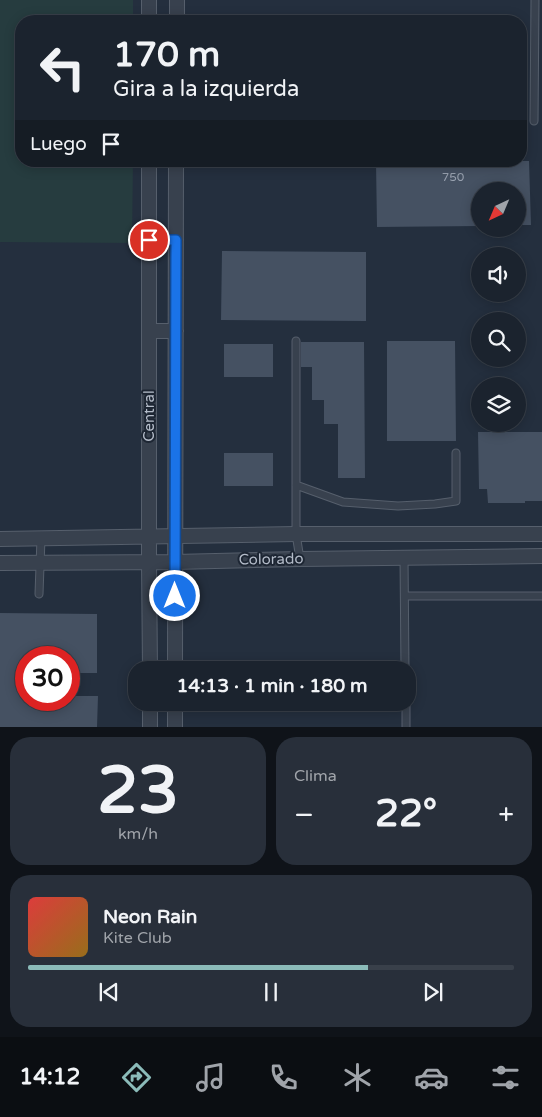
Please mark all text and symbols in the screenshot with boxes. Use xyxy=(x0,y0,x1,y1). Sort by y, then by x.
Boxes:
text: 170 m xyxy=(113,34,220,76)
icon: left xyxy=(30,35,95,100)
text: Gira a la izquierda xyxy=(113,76,299,102)
icon: arrive xyxy=(97,130,125,158)
text: Luego xyxy=(30,133,87,155)
house number: 750 xyxy=(442,170,465,184)
north arrow xyxy=(471,182,526,238)
map controls xyxy=(471,182,526,432)
pin xyxy=(128,219,170,261)
icon: arrive xyxy=(135,226,163,254)
button: sound xyxy=(471,247,526,302)
button: search xyxy=(471,312,526,367)
button: layers xyxy=(471,377,526,432)
street label: Central xyxy=(140,390,158,442)
street label: Colorado xyxy=(238,549,304,569)
position arrow xyxy=(148,569,200,621)
speed limit sign: 30 xyxy=(15,646,80,711)
text: 14:13 · 1 min · 180 m xyxy=(176,675,368,697)
text: 23 xyxy=(97,752,179,831)
text: Clima xyxy=(294,766,337,786)
text: 22° xyxy=(375,791,437,837)
text: − xyxy=(294,798,314,832)
text: + xyxy=(498,798,514,832)
text: km/h xyxy=(118,824,158,844)
text: Neon Rain xyxy=(103,906,197,928)
text: Kite Club xyxy=(103,928,172,948)
icon: previous xyxy=(95,978,123,1006)
icon: pause xyxy=(257,978,285,1006)
icon: next xyxy=(419,978,447,1006)
icon: directions xyxy=(119,1060,154,1095)
icon: music xyxy=(193,1060,228,1095)
icon: phone xyxy=(266,1060,301,1095)
icon: climate xyxy=(340,1060,375,1095)
icon: car xyxy=(414,1060,449,1095)
icon: filters xyxy=(488,1060,523,1095)
text: 14:12 xyxy=(19,1064,80,1090)

